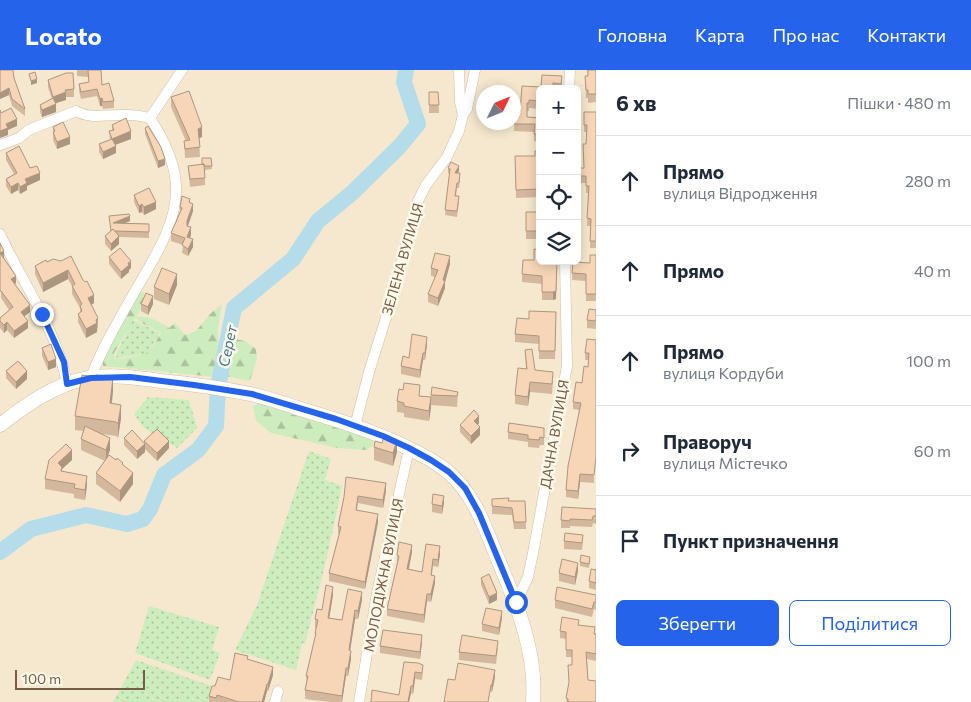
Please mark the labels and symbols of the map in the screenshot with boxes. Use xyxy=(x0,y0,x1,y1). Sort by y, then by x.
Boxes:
north arrow xyxy=(476,85,521,130)
street label: ЗЕЛЕНА ВУЛИЦЯ xyxy=(378,201,426,317)
route end xyxy=(31,303,54,326)
water label: Серет xyxy=(214,323,240,368)
street label: ДАЧНА ВУЛИЦЯ xyxy=(536,378,572,490)
street label: МОЛОДІЖНА ВУЛИЦЯ xyxy=(360,497,406,653)
route start xyxy=(505,591,528,614)
scale bar xyxy=(15,667,145,690)

